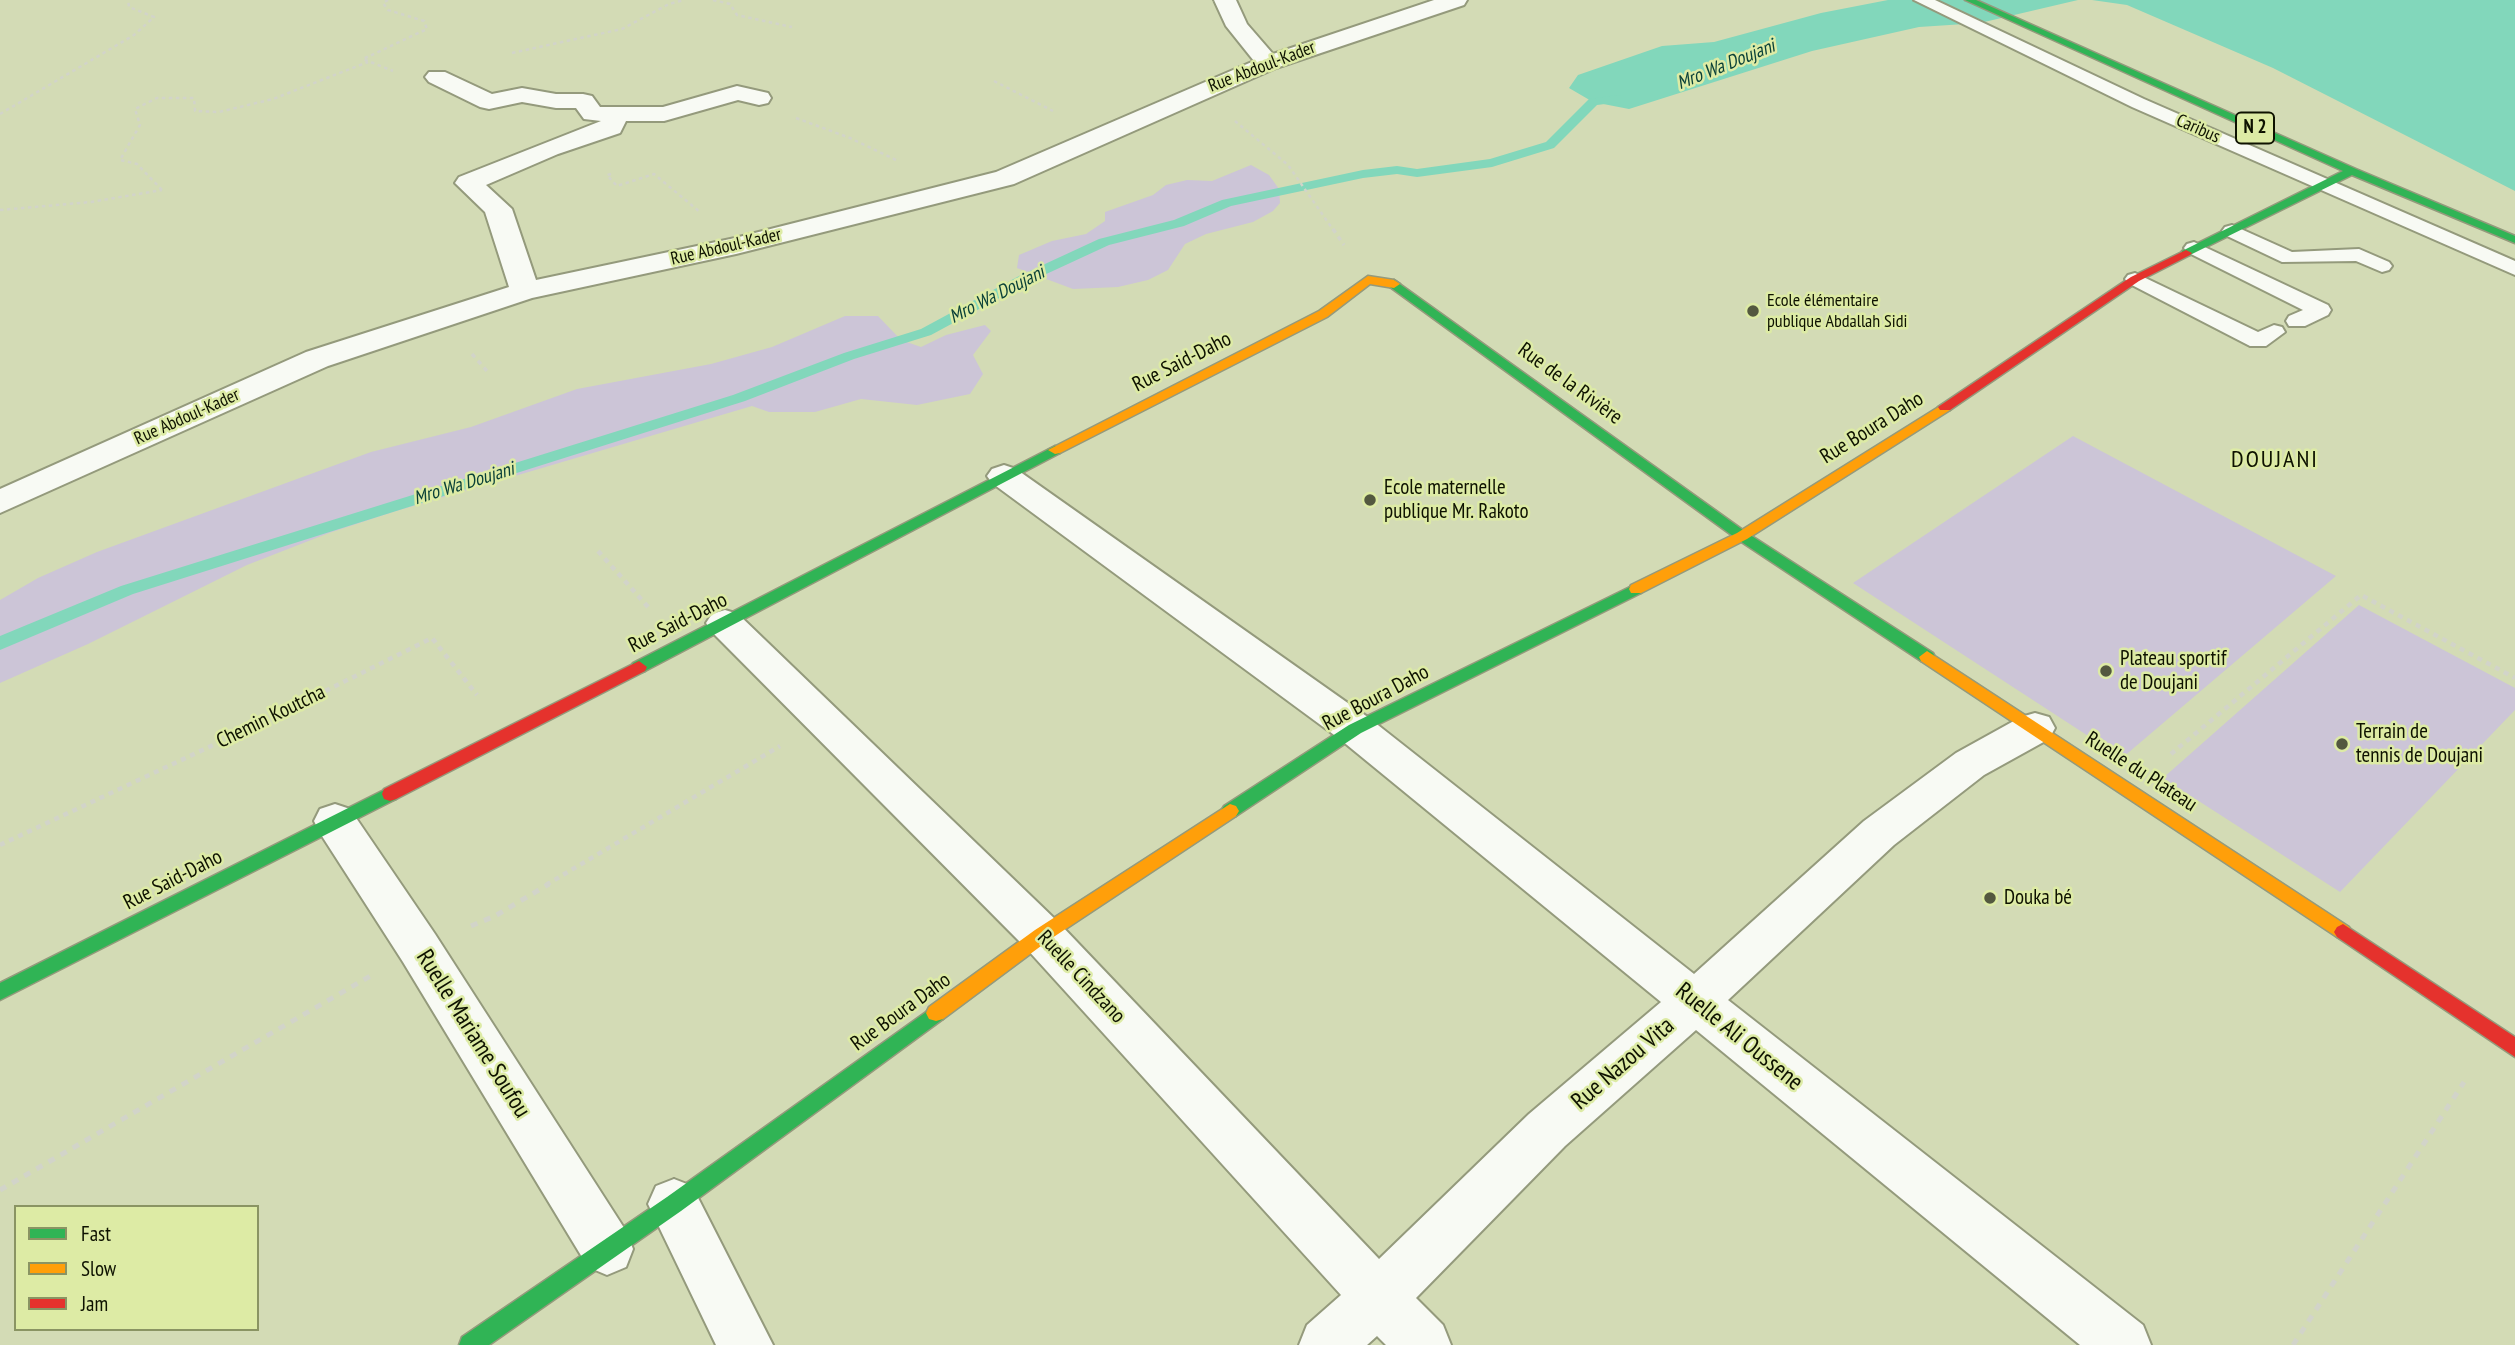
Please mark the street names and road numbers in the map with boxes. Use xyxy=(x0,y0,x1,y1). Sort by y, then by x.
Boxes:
street label: Rue Abdoul-Kader xyxy=(1206,37,1318,97)
street label: Caribus xyxy=(2173,110,2223,148)
road number: N 2 xyxy=(2236,112,2274,144)
street label: Rue Abdoul-Kader xyxy=(669,224,783,270)
street label: Rue Said-Daho xyxy=(1129,326,1235,398)
street label: Rue de la Rivière xyxy=(1513,338,1627,430)
street label: Rue Abdoul-Kader xyxy=(131,384,243,450)
street label: Rue Boura Daho xyxy=(1816,386,1928,470)
street label: Rue Said-Daho xyxy=(625,587,731,659)
street label: Rue Boura Daho xyxy=(1319,659,1433,737)
street label: Chemin Koutcha xyxy=(213,680,329,754)
street label: Ruelle du Plateau xyxy=(2080,727,2202,817)
street label: Rue Said-Daho xyxy=(120,844,226,916)
street label: Ruelle Cindzano xyxy=(1032,925,1130,1029)
street label: Ruelle Mariame Soufou xyxy=(410,945,536,1123)
street label: Rue Boura Daho xyxy=(846,967,956,1057)
street label: Ruelle Ali Oussene xyxy=(1670,977,1808,1097)
street label: Rue Nazou Vita xyxy=(1566,1012,1680,1116)

